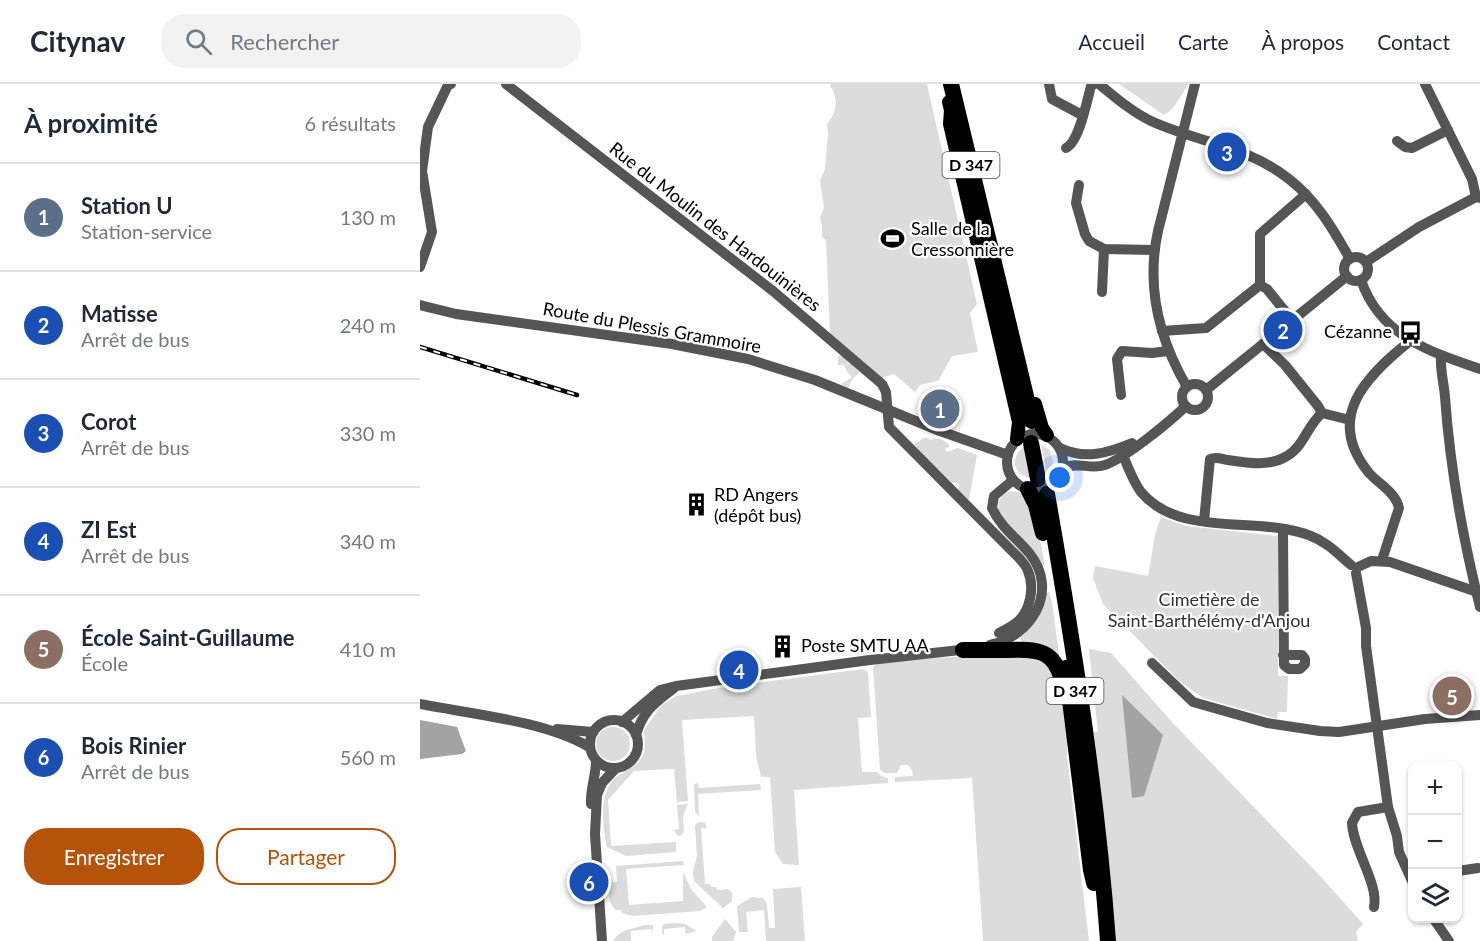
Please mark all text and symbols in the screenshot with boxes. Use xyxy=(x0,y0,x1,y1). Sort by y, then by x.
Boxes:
search box xyxy=(161,14,581,68)
text: Citynav xyxy=(30,24,125,58)
icon: search xyxy=(182,25,215,58)
text: Rechercher xyxy=(230,28,339,55)
text: Accueil xyxy=(1078,29,1145,54)
text: Carte xyxy=(1178,29,1229,54)
text: À propos xyxy=(1262,29,1344,54)
text: Contact xyxy=(1377,29,1450,54)
text: À proximité xyxy=(24,107,158,139)
text: 6 résultats xyxy=(305,111,396,135)
pin: 3 xyxy=(1208,130,1246,174)
street label: Rue du Moulin des Hardouinières xyxy=(606,137,826,316)
road number: D 347 xyxy=(942,152,1000,178)
text: Station U xyxy=(81,192,173,219)
text: 1 xyxy=(38,205,49,229)
text: 130 m xyxy=(340,205,396,229)
place label: Salle de la Cressonnière xyxy=(911,217,1014,260)
text: Station-service xyxy=(81,219,212,243)
sports icon: Salle de la Cressonnière xyxy=(880,226,906,252)
street label: Route du Plessis Grammoire xyxy=(541,297,763,357)
text: Matisse xyxy=(81,300,158,327)
pin: 2 xyxy=(1264,308,1302,352)
text: 2 xyxy=(38,313,49,337)
text: 240 m xyxy=(340,313,396,337)
bus stop icon: Cézanne xyxy=(1397,319,1423,345)
place label: Cézanne xyxy=(1324,320,1392,342)
text: Arrêt de bus xyxy=(81,327,189,351)
pin: 1 xyxy=(920,386,960,432)
text: Corot xyxy=(81,408,136,435)
text: 3 xyxy=(38,421,49,445)
text: 330 m xyxy=(340,421,396,445)
text: Arrêt de bus xyxy=(81,435,189,459)
your location xyxy=(1045,463,1074,492)
place label: RD Angers (dépôt bus) xyxy=(714,483,801,526)
building icon: RD Angers (dépôt bus) xyxy=(683,492,709,518)
text: ZI Est xyxy=(81,516,137,543)
text: 4 xyxy=(38,529,49,553)
text: 340 m xyxy=(340,529,396,553)
text: Arrêt de bus xyxy=(81,543,189,567)
park label: Cimetière de Saint-Barthélémy-d'Anjou xyxy=(1108,588,1310,631)
text: École Saint-Guillaume xyxy=(81,624,295,651)
building icon: Poste SMTU AA xyxy=(770,633,796,659)
place label: Poste SMTU AA xyxy=(801,634,929,656)
text: 5 xyxy=(38,637,49,661)
text: 410 m xyxy=(340,637,396,661)
pin: 4 xyxy=(720,648,758,692)
text: École xyxy=(81,651,128,675)
pin: 5 xyxy=(1432,674,1472,718)
road number: D 347 xyxy=(1046,678,1104,704)
text: Bois Rinier xyxy=(81,732,186,759)
text: 6 xyxy=(38,745,49,769)
text: 560 m xyxy=(340,745,396,769)
text: Arrêt de bus xyxy=(81,759,189,783)
map controls xyxy=(1408,761,1462,923)
button: + xyxy=(1408,761,1462,815)
button: − xyxy=(1408,815,1462,869)
button: Enregistrer xyxy=(24,828,204,885)
button: Partager xyxy=(216,828,396,885)
pin: 6 xyxy=(570,860,608,904)
button: layers xyxy=(1408,869,1462,923)

